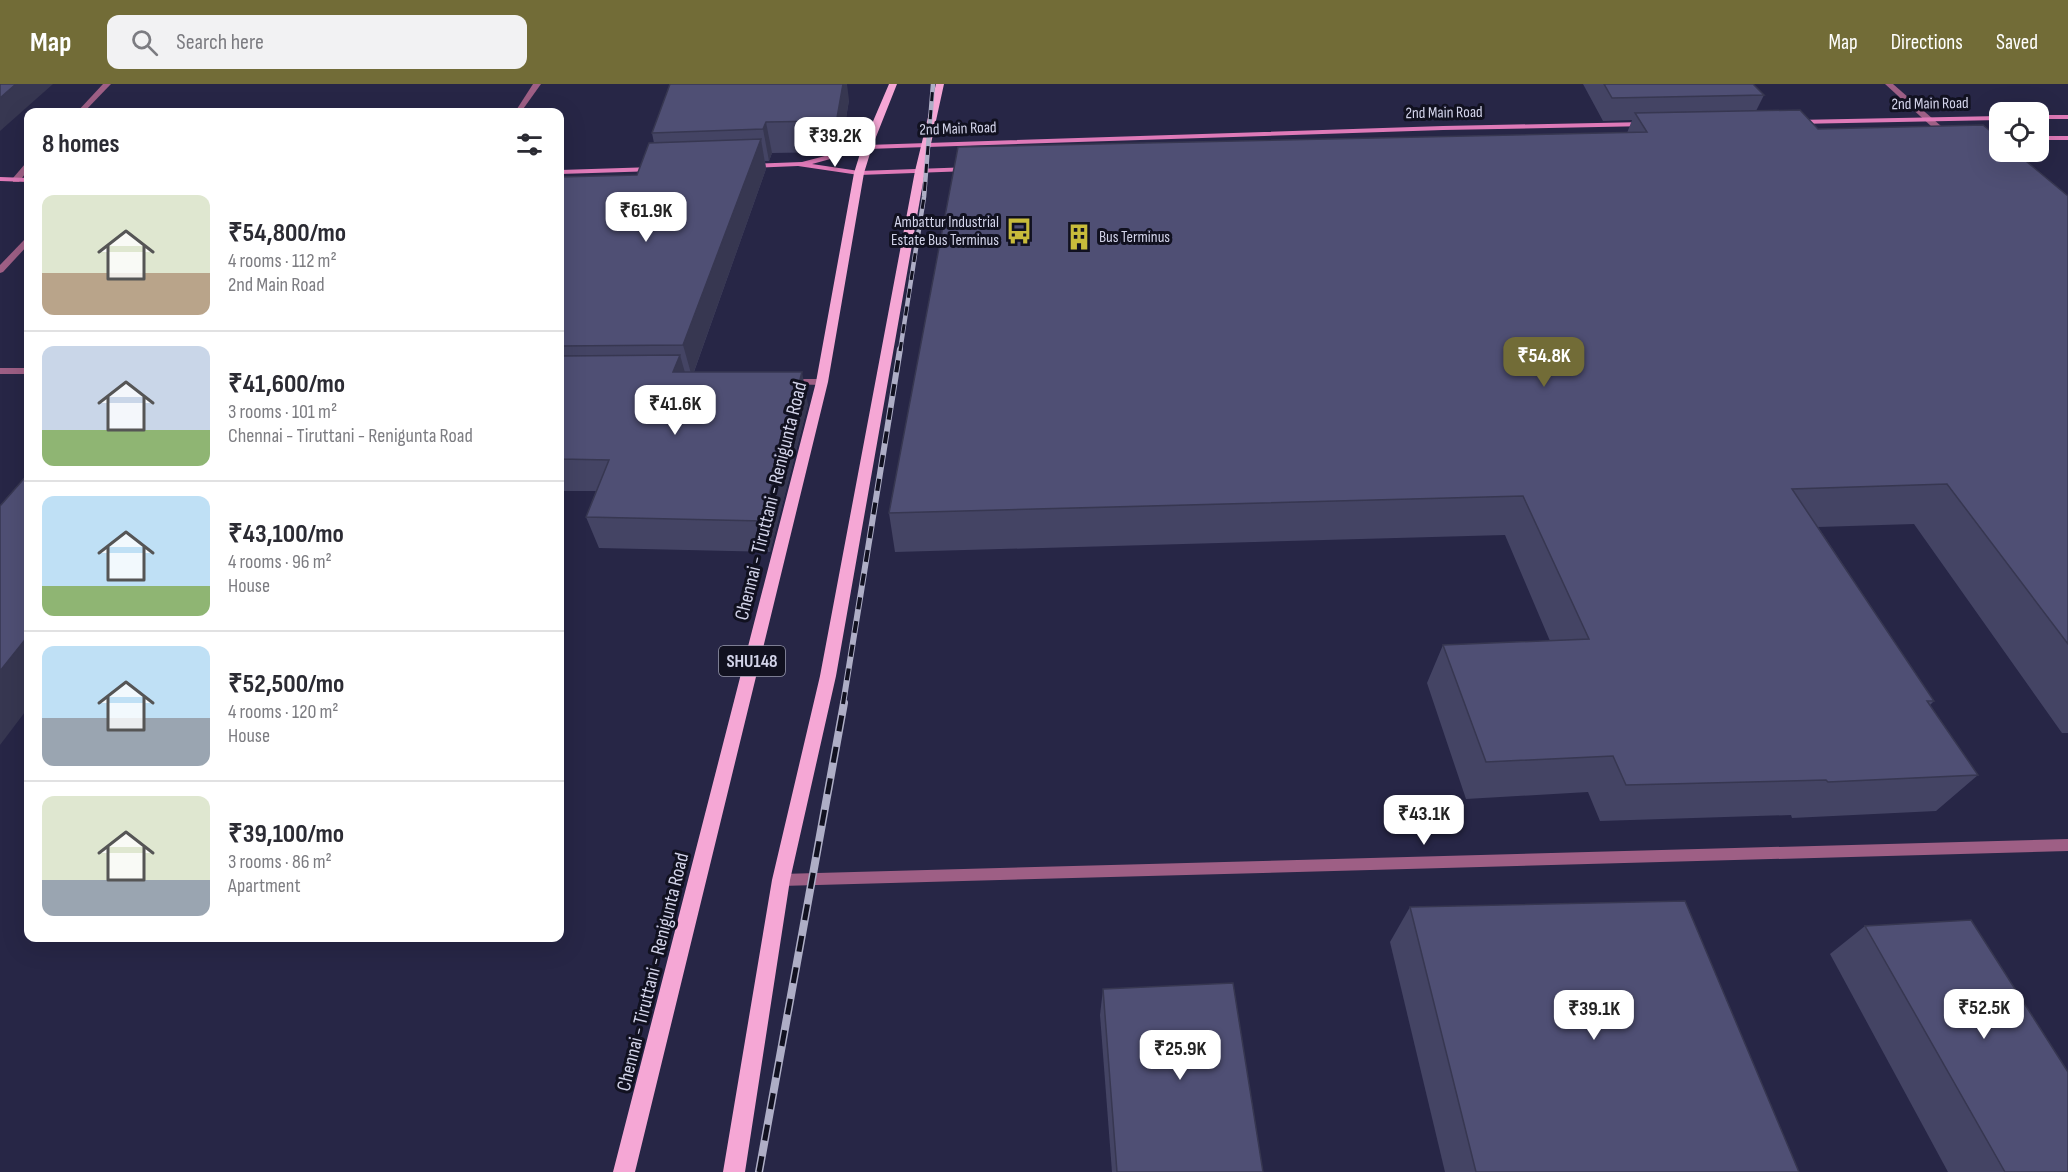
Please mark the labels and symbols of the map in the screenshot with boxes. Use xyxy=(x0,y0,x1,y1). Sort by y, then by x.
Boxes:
street label: 2nd Main Road xyxy=(1891,94,1969,114)
street label: 2nd Main Road xyxy=(1405,103,1483,123)
pin: ₹39.2K xyxy=(786,117,884,168)
street label: 2nd Main Road xyxy=(919,118,997,140)
pin: ₹61.9K xyxy=(597,192,695,243)
place label: Ambattur Industrial Estate Bus Terminus xyxy=(891,213,999,250)
bus stop icon: Ambattur Industrial Estate Bus Terminus xyxy=(1004,216,1034,246)
building icon: Bus Terminus xyxy=(1064,222,1094,252)
place label: Bus Terminus xyxy=(1099,228,1170,247)
pin: ₹54.8K xyxy=(1495,337,1593,388)
street label: Chennai - Tiruttani - Renigunta Road xyxy=(730,379,812,623)
pin: ₹41.6K xyxy=(626,385,724,436)
road number: SHU148 xyxy=(719,646,785,676)
pin: ₹43.1K xyxy=(1375,795,1473,846)
street label: Chennai - Tiruttani - Renigunta Road xyxy=(612,850,694,1094)
pin: ₹52.5K xyxy=(1935,989,2033,1040)
pin: ₹39.1K xyxy=(1545,990,1643,1041)
pin: ₹25.9K xyxy=(1131,1030,1229,1081)

